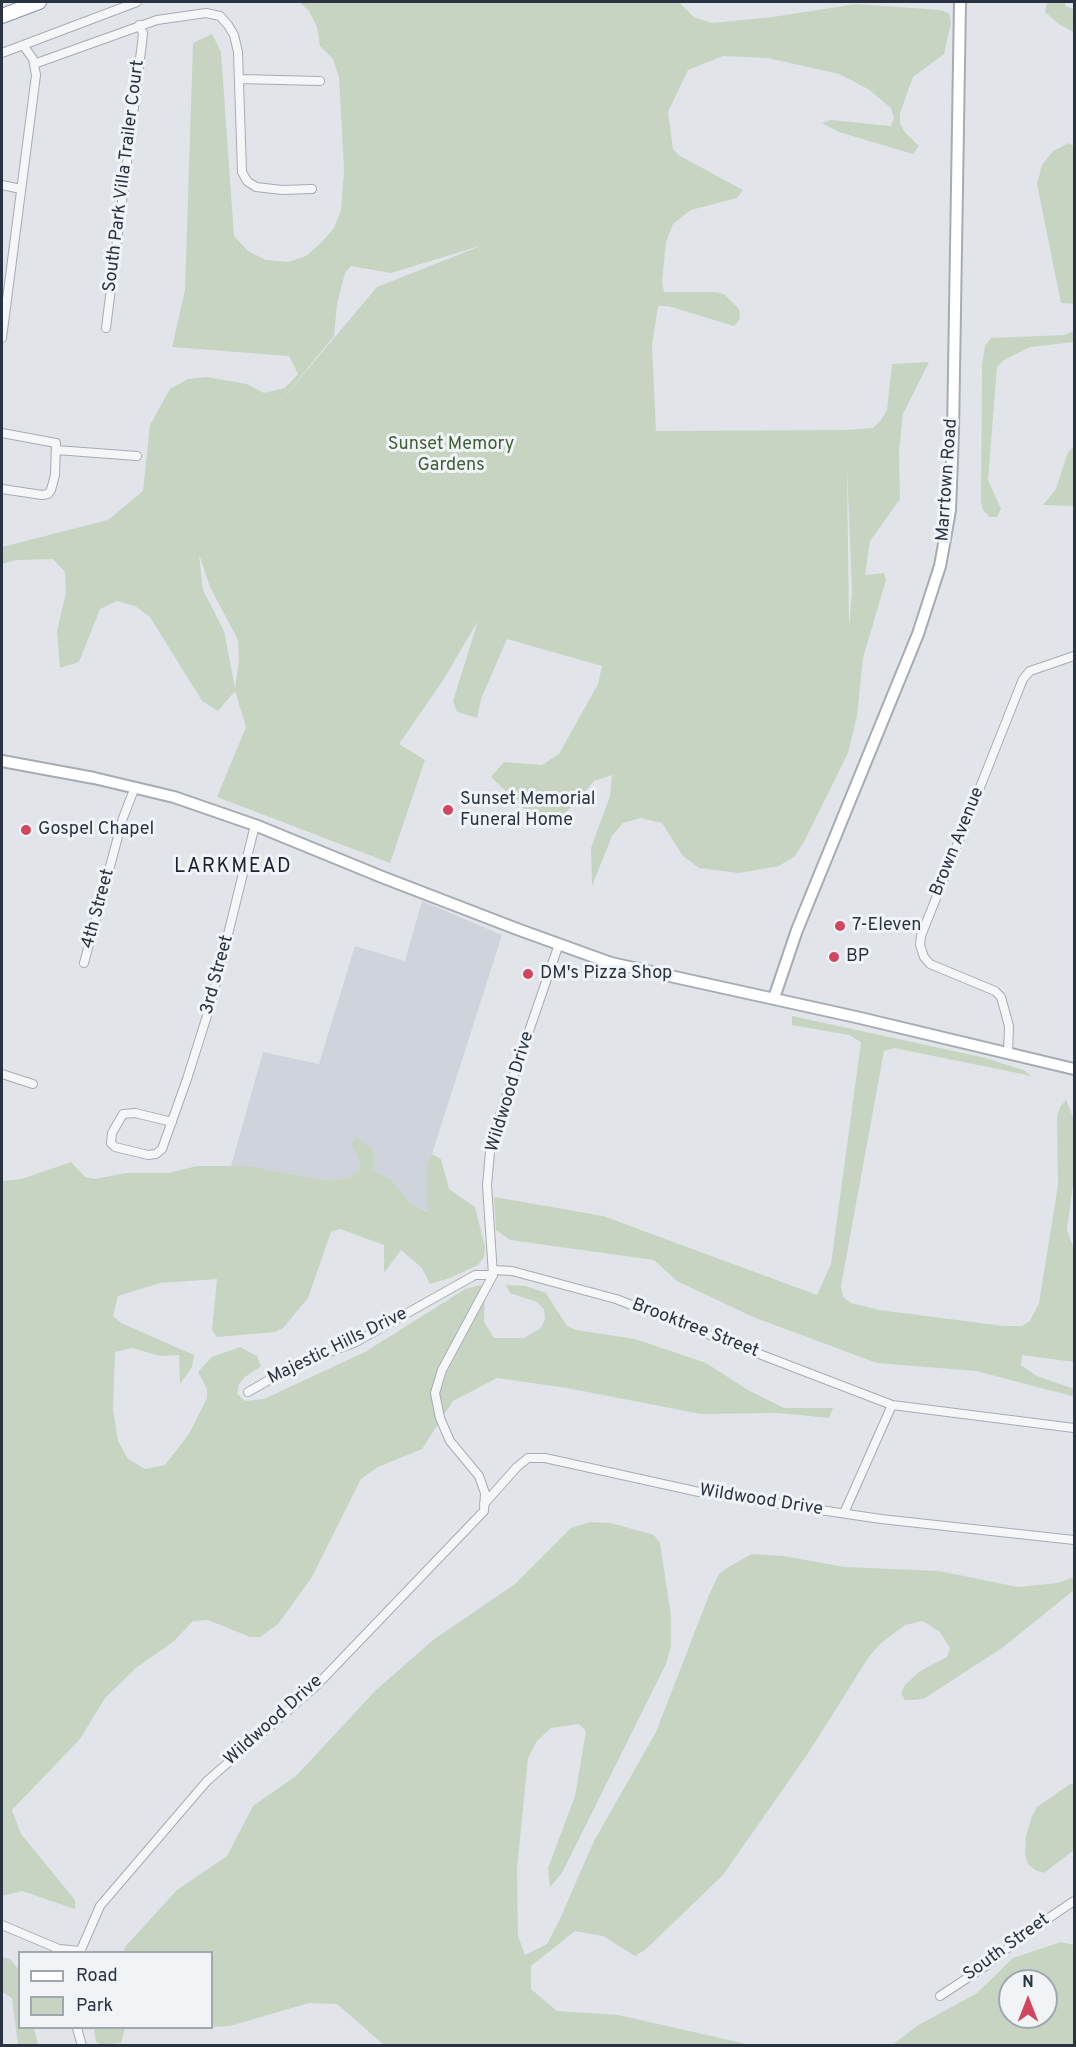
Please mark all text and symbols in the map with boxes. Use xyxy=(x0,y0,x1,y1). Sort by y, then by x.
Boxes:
street label: South Park Villa Trailer Court xyxy=(100,59,150,293)
street label: Marrtown Road xyxy=(933,418,963,542)
park label: Sunset Memory Gardens xyxy=(388,434,514,476)
street label: Brown Avenue xyxy=(926,784,990,900)
place label: Sunset Memorial Funeral Home xyxy=(460,789,595,832)
marker: Sunset Memorial Funeral Home xyxy=(441,803,455,817)
place label: Gospel Chapel xyxy=(38,819,154,841)
marker: Gospel Chapel xyxy=(19,823,33,837)
district label: LARKMEAD xyxy=(174,856,292,880)
street label: 4th Street xyxy=(78,867,120,951)
place label: 7-Eleven xyxy=(852,915,921,937)
marker: 7-Eleven xyxy=(833,919,847,933)
street label: 3rd Street xyxy=(197,933,239,1017)
place label: BP xyxy=(846,946,869,968)
marker: BP xyxy=(827,950,841,964)
place label: DM's Pizza Shop xyxy=(540,963,672,985)
marker: DM's Pizza Shop xyxy=(521,967,535,981)
street label: Wildwood Drive xyxy=(482,1029,540,1155)
street label: Brooktree Street xyxy=(628,1295,762,1363)
street label: Majestic Hills Drive xyxy=(265,1304,411,1390)
street label: Wildwood Drive xyxy=(698,1481,824,1521)
street label: Wildwood Drive xyxy=(220,1671,328,1771)
street label: South Street xyxy=(960,1910,1054,1986)
legend xyxy=(18,1951,213,2029)
text: Road xyxy=(76,1965,118,1988)
north arrow xyxy=(998,1969,1058,2029)
text: N xyxy=(1022,1973,1034,1993)
text: Park xyxy=(76,1995,113,2018)

